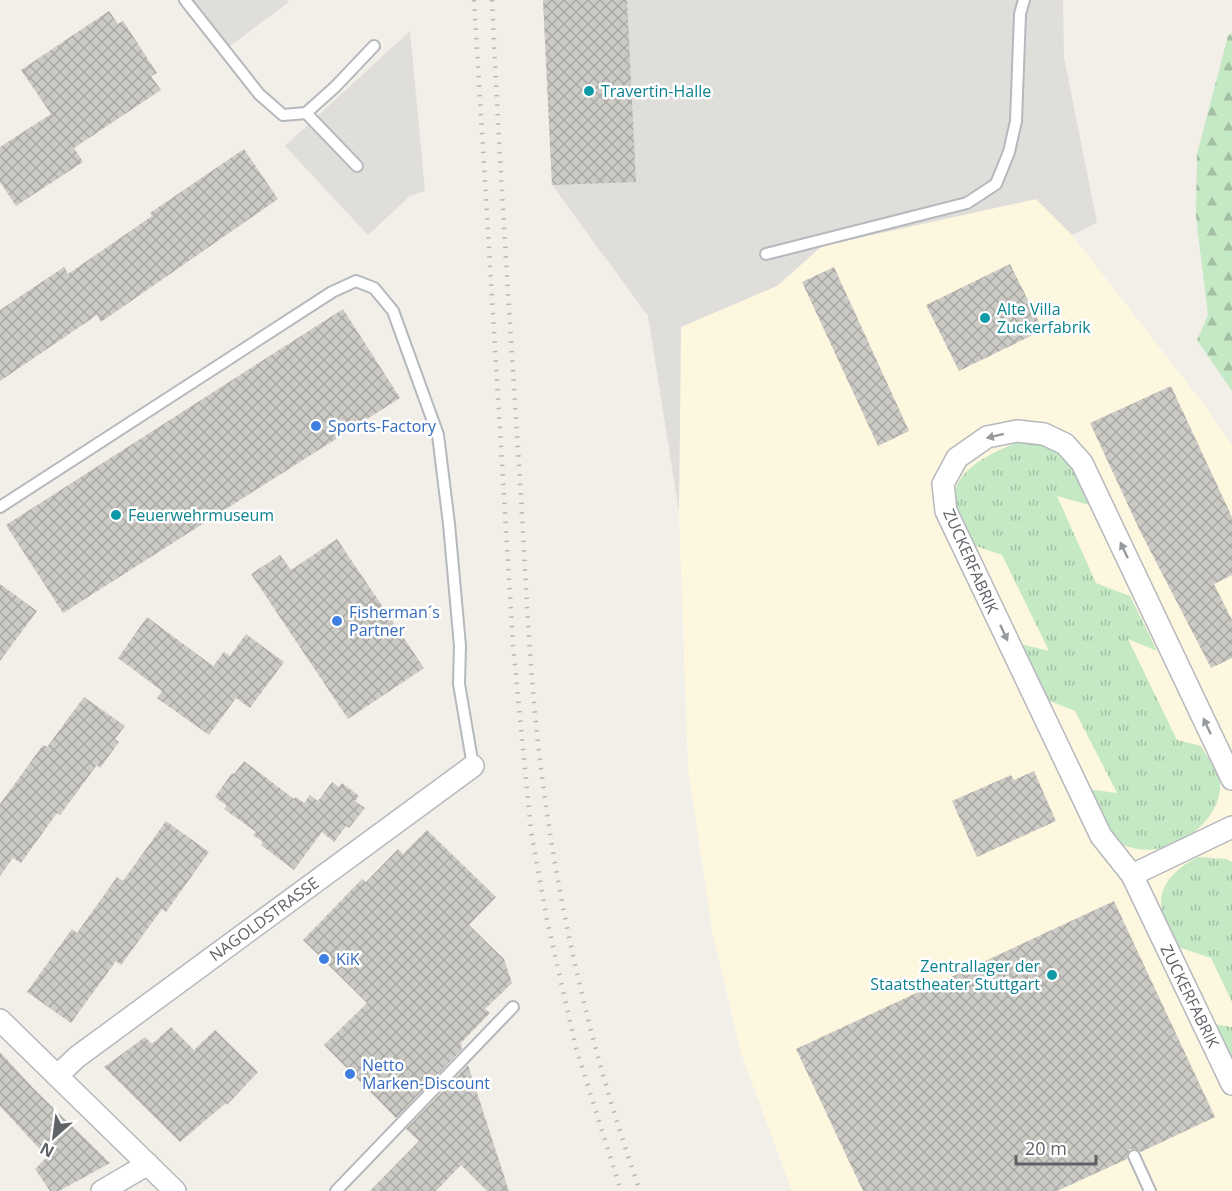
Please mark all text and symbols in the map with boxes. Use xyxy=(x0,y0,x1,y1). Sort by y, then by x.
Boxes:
place label: Travertin-Halle xyxy=(601,80,711,102)
marker: Travertin-Halle xyxy=(582,84,596,98)
place label: Alte Villa Zuckerfabrik xyxy=(997,298,1091,338)
marker: Alte Villa Zuckerfabrik xyxy=(978,311,992,325)
place label: Sports-Factory xyxy=(328,415,437,437)
marker: Sports-Factory xyxy=(309,419,323,433)
one-way arrow xyxy=(986,431,1004,441)
place label: Feuerwehrmuseum xyxy=(128,504,274,526)
street label: ZUCKERFABRIK xyxy=(938,505,1004,617)
marker: Feuerwehrmuseum xyxy=(109,508,123,522)
one-way arrow xyxy=(1119,542,1128,559)
place label: Fisherman´s Partner xyxy=(349,601,440,641)
marker: Fisherman´s Partner xyxy=(330,614,344,628)
one-way arrow xyxy=(999,625,1008,642)
one-way arrow xyxy=(1202,718,1211,735)
street label: NAGOLDSTRASSE xyxy=(205,872,323,966)
street label: ZUCKERFABRIK xyxy=(1155,941,1225,1051)
place label: KiK xyxy=(336,948,360,970)
marker: KiK xyxy=(317,952,331,966)
place label: Zentrallager der Staatstheater Stuttgart xyxy=(870,955,1040,995)
marker: Zentrallager der Staatstheater Stuttgart xyxy=(1045,968,1059,982)
place label: Netto Marken-Discount xyxy=(362,1054,490,1094)
marker: Netto Marken-Discount xyxy=(343,1067,357,1081)
north arrow xyxy=(24,1107,84,1167)
scale bar xyxy=(1016,1128,1096,1166)
text: 20 m xyxy=(1025,1136,1067,1160)
text: N xyxy=(36,1137,58,1163)

